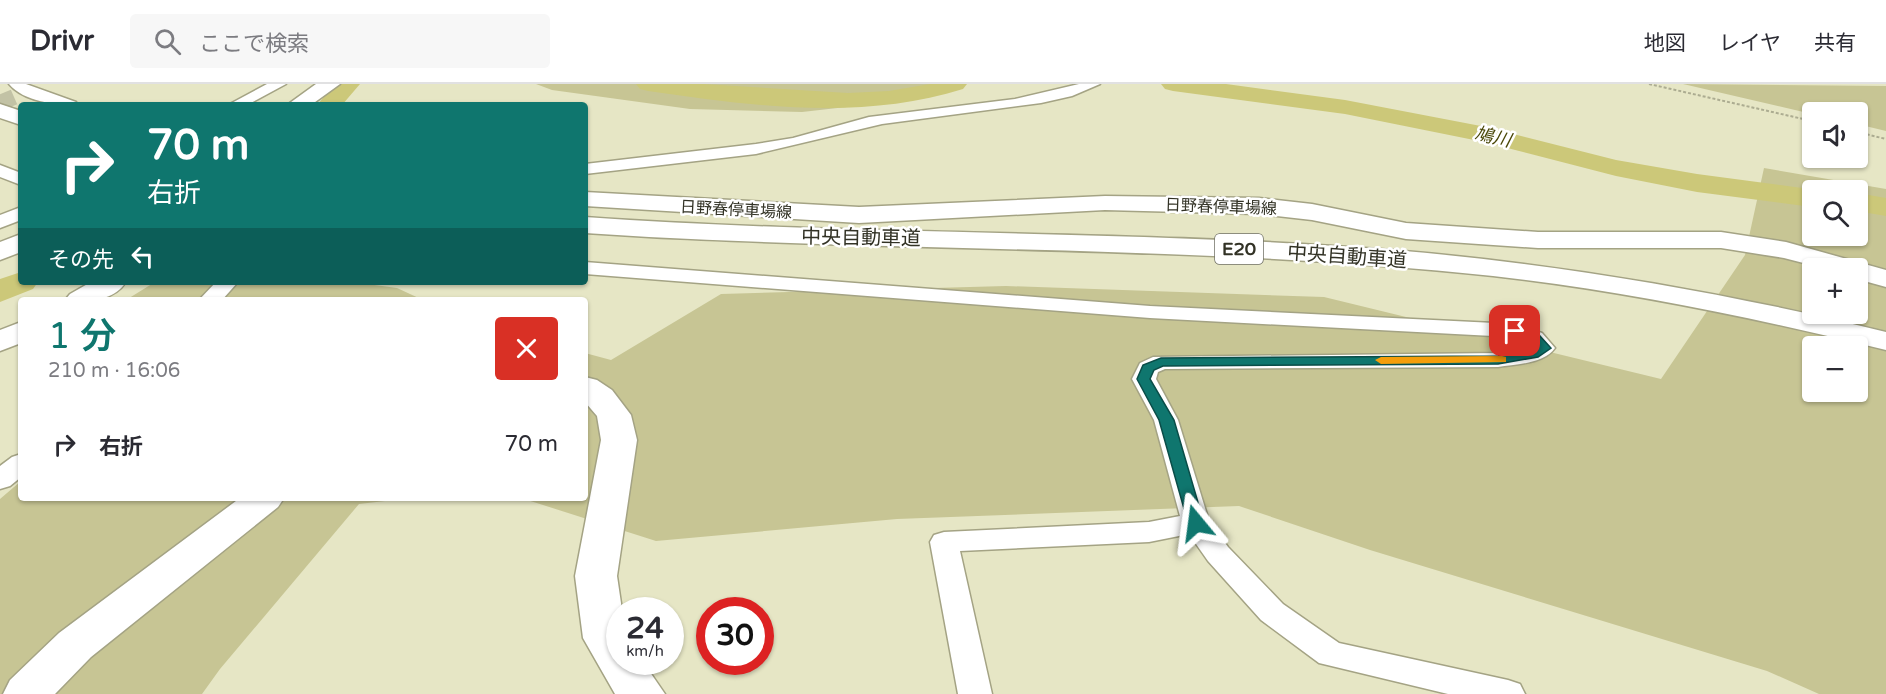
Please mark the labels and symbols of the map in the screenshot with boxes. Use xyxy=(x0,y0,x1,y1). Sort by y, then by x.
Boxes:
water label: 鳩川 xyxy=(1473,122,1515,152)
street label: 日野春停車場線 xyxy=(1165,195,1277,219)
street label: 日野春停車場線 xyxy=(679,197,792,223)
street label: 中央自動車道 xyxy=(801,225,921,251)
road number: E20 xyxy=(1215,234,1263,264)
street label: 中央自動車道 xyxy=(1286,241,1408,273)
pin xyxy=(1489,305,1540,356)
position arrow xyxy=(1164,491,1228,555)
speed limit sign: 30 xyxy=(696,597,774,675)

